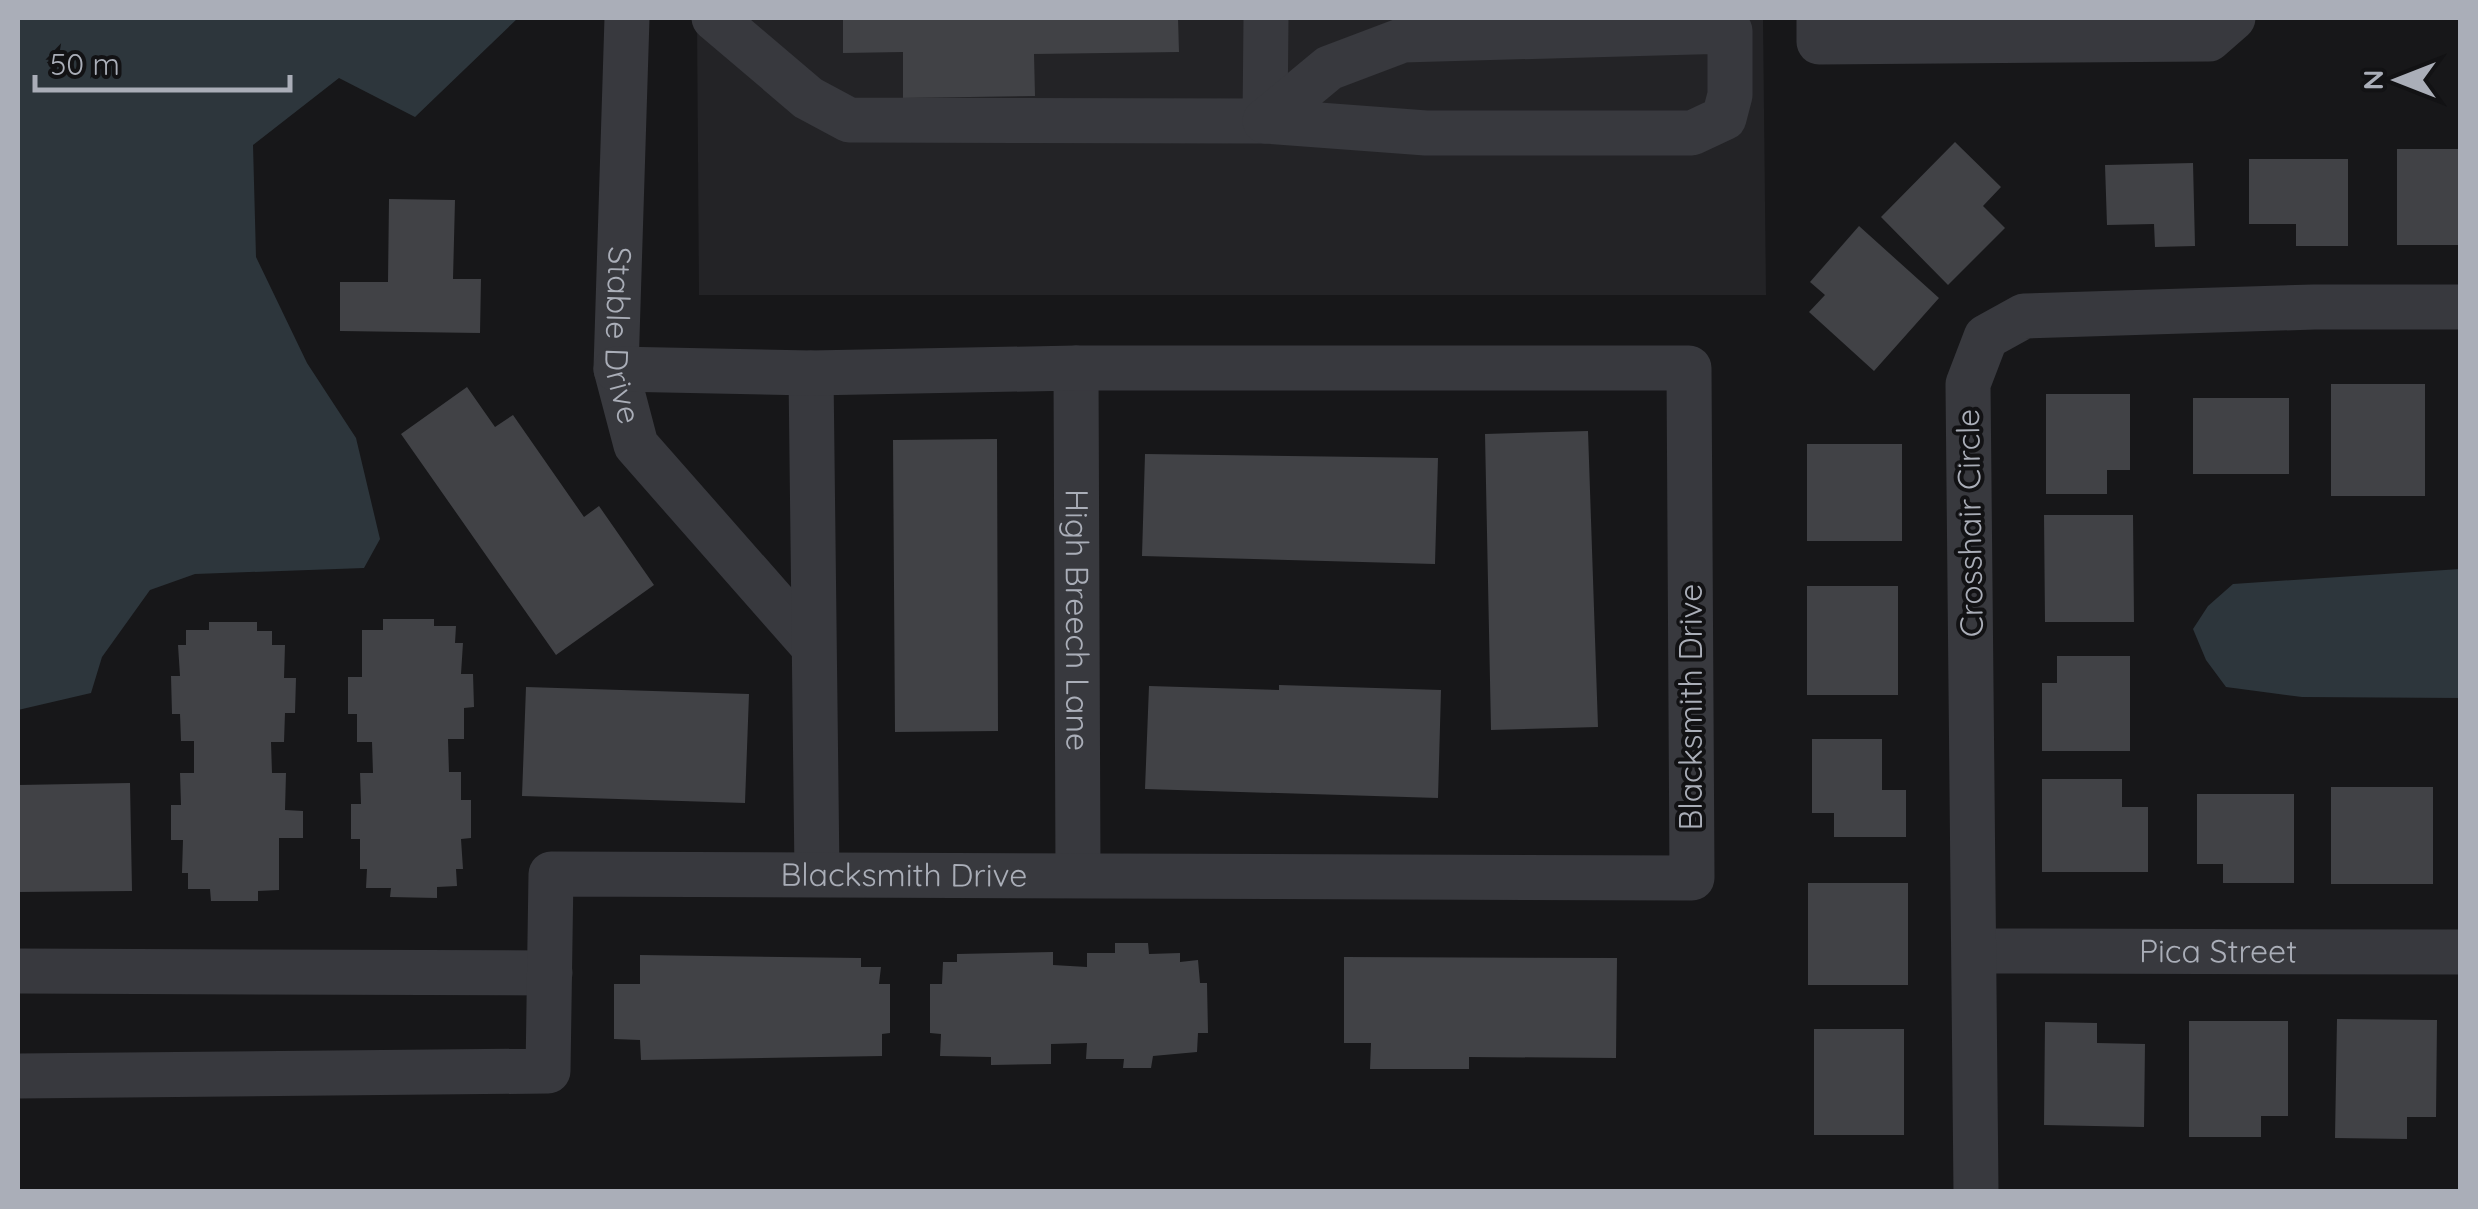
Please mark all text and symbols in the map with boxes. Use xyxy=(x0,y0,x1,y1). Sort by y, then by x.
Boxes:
scale bar xyxy=(35,30,290,92)
north arrow xyxy=(2348,30,2448,130)
text: 50 m xyxy=(50,45,120,83)
text: N xyxy=(2355,70,2390,90)
street label: Stable Drive xyxy=(597,246,651,428)
street label: Crosshair Circle xyxy=(1947,408,1991,638)
street label: High Breech Lane xyxy=(1057,489,1099,751)
street label: Blacksmith Drive xyxy=(1670,584,1710,830)
street label: Blacksmith Drive xyxy=(780,854,1028,895)
street label: Pica Street xyxy=(2139,930,2297,971)

